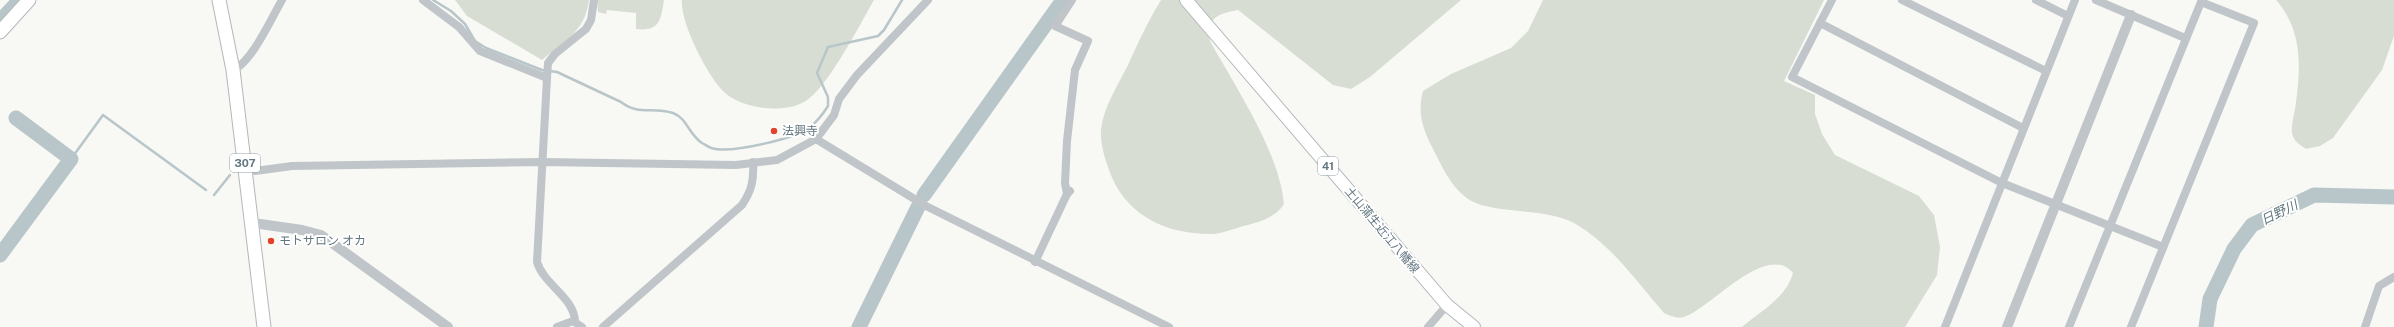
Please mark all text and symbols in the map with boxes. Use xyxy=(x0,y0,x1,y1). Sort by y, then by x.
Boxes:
place label: 法興寺 xyxy=(782,124,818,138)
marker: 法興寺 xyxy=(769,126,779,136)
road number: 307 xyxy=(230,154,260,172)
road number: 41 xyxy=(1318,157,1338,175)
street label: 土山蒲生近江八幡線 xyxy=(1342,184,1422,276)
water label: 日野川 xyxy=(2258,196,2302,228)
place label: モトサロン オカ xyxy=(279,234,366,248)
marker: モトサロン オカ xyxy=(266,236,276,246)

